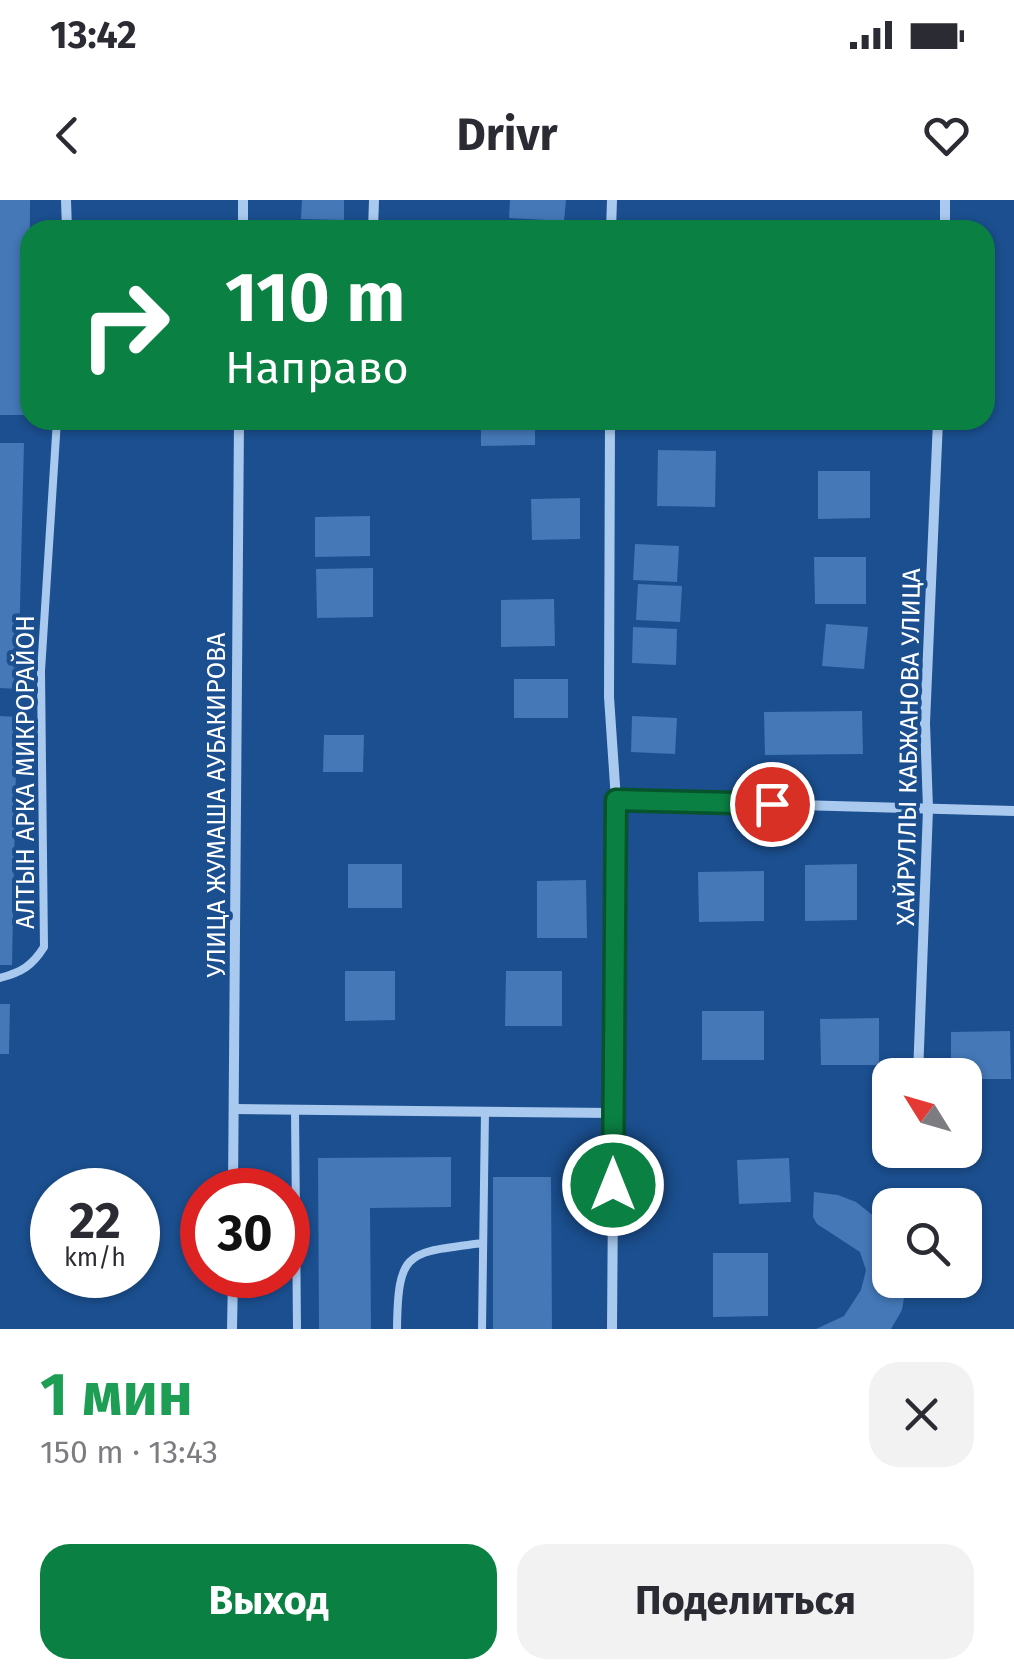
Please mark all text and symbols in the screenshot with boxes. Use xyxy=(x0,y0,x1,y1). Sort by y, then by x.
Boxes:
text: 13:42 xyxy=(50,12,137,58)
icon: back xyxy=(40,108,95,163)
text: Drivr xyxy=(456,108,558,162)
icon: heart xyxy=(919,108,974,163)
text: 110 m xyxy=(225,256,405,340)
icon: right xyxy=(60,260,190,390)
text: Направо xyxy=(225,341,409,395)
street label: ХАЙРУЛЛЫ КАБЖАНОВА УЛИЦА xyxy=(890,567,927,926)
street label: АЛТЫН АРКА МИКРОРАЙОН xyxy=(10,615,41,929)
street label: УЛИЦА ЖУМАША АУБАКИРОВА xyxy=(202,632,232,977)
pin xyxy=(730,762,815,847)
icon: arrive xyxy=(745,777,800,832)
north arrow xyxy=(872,1058,982,1168)
map controls xyxy=(872,1058,982,1298)
position arrow xyxy=(561,1133,665,1237)
speed limit sign: 30 xyxy=(180,1168,310,1298)
button: search xyxy=(872,1188,982,1298)
text: 22 xyxy=(69,1191,121,1251)
text: km/h xyxy=(64,1243,126,1273)
text: 1 мин xyxy=(40,1359,193,1431)
button: close xyxy=(869,1362,974,1467)
text: 150 m · 13:43 xyxy=(40,1433,218,1471)
button: Выход xyxy=(40,1544,497,1659)
button: Поделиться xyxy=(517,1544,974,1659)

